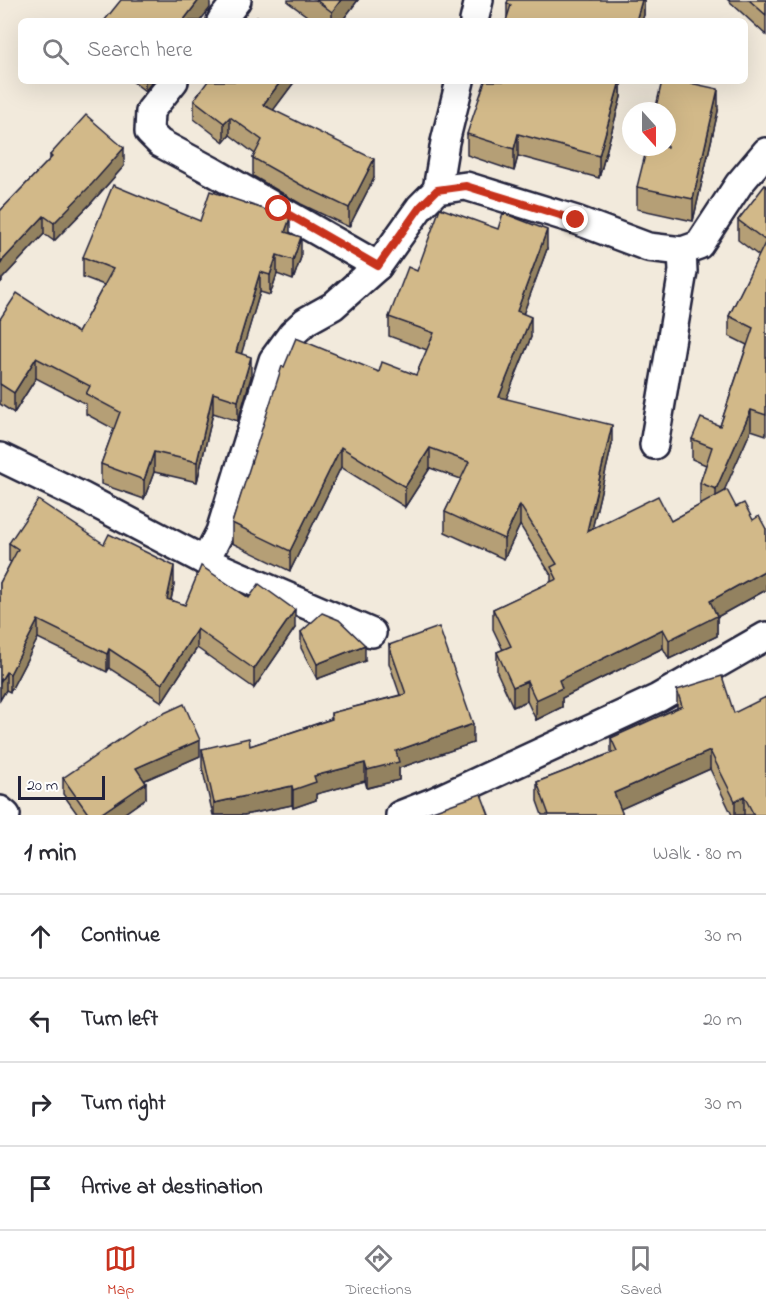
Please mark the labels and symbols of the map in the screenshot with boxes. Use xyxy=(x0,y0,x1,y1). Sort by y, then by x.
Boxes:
north arrow xyxy=(622,102,676,156)
route start xyxy=(265,195,291,221)
route end xyxy=(562,206,588,232)
scale bar xyxy=(18,773,105,800)

